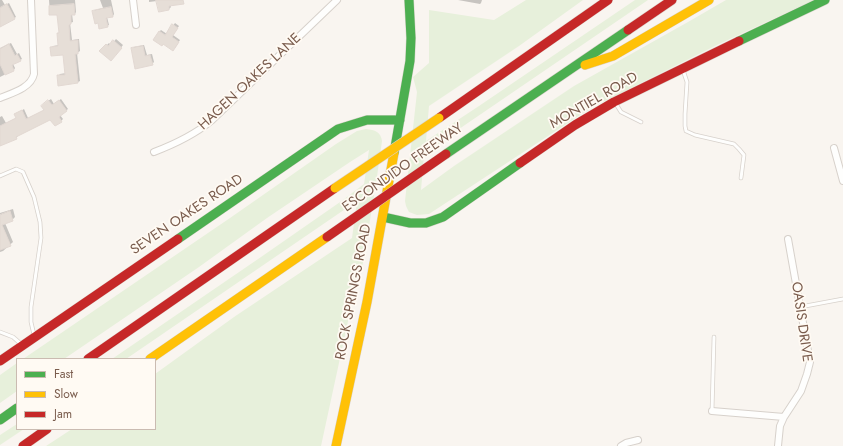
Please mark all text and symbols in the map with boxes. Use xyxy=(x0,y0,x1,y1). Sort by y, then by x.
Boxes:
street label: HAGEN OAKES LANE xyxy=(195,30,305,134)
street label: MONTIEL ROAD xyxy=(547,69,641,133)
street label: ESCONDIDO FREEWAY xyxy=(339,120,467,216)
street label: SEVEN OAKES ROAD xyxy=(128,171,246,259)
street label: ROCK SPRINGS ROAD xyxy=(333,223,375,361)
street label: OASIS DRIVE xyxy=(787,281,815,363)
legend xyxy=(16,358,156,430)
text: Fast xyxy=(54,365,73,383)
text: Slow xyxy=(54,385,78,403)
text: Jam xyxy=(54,405,72,423)

